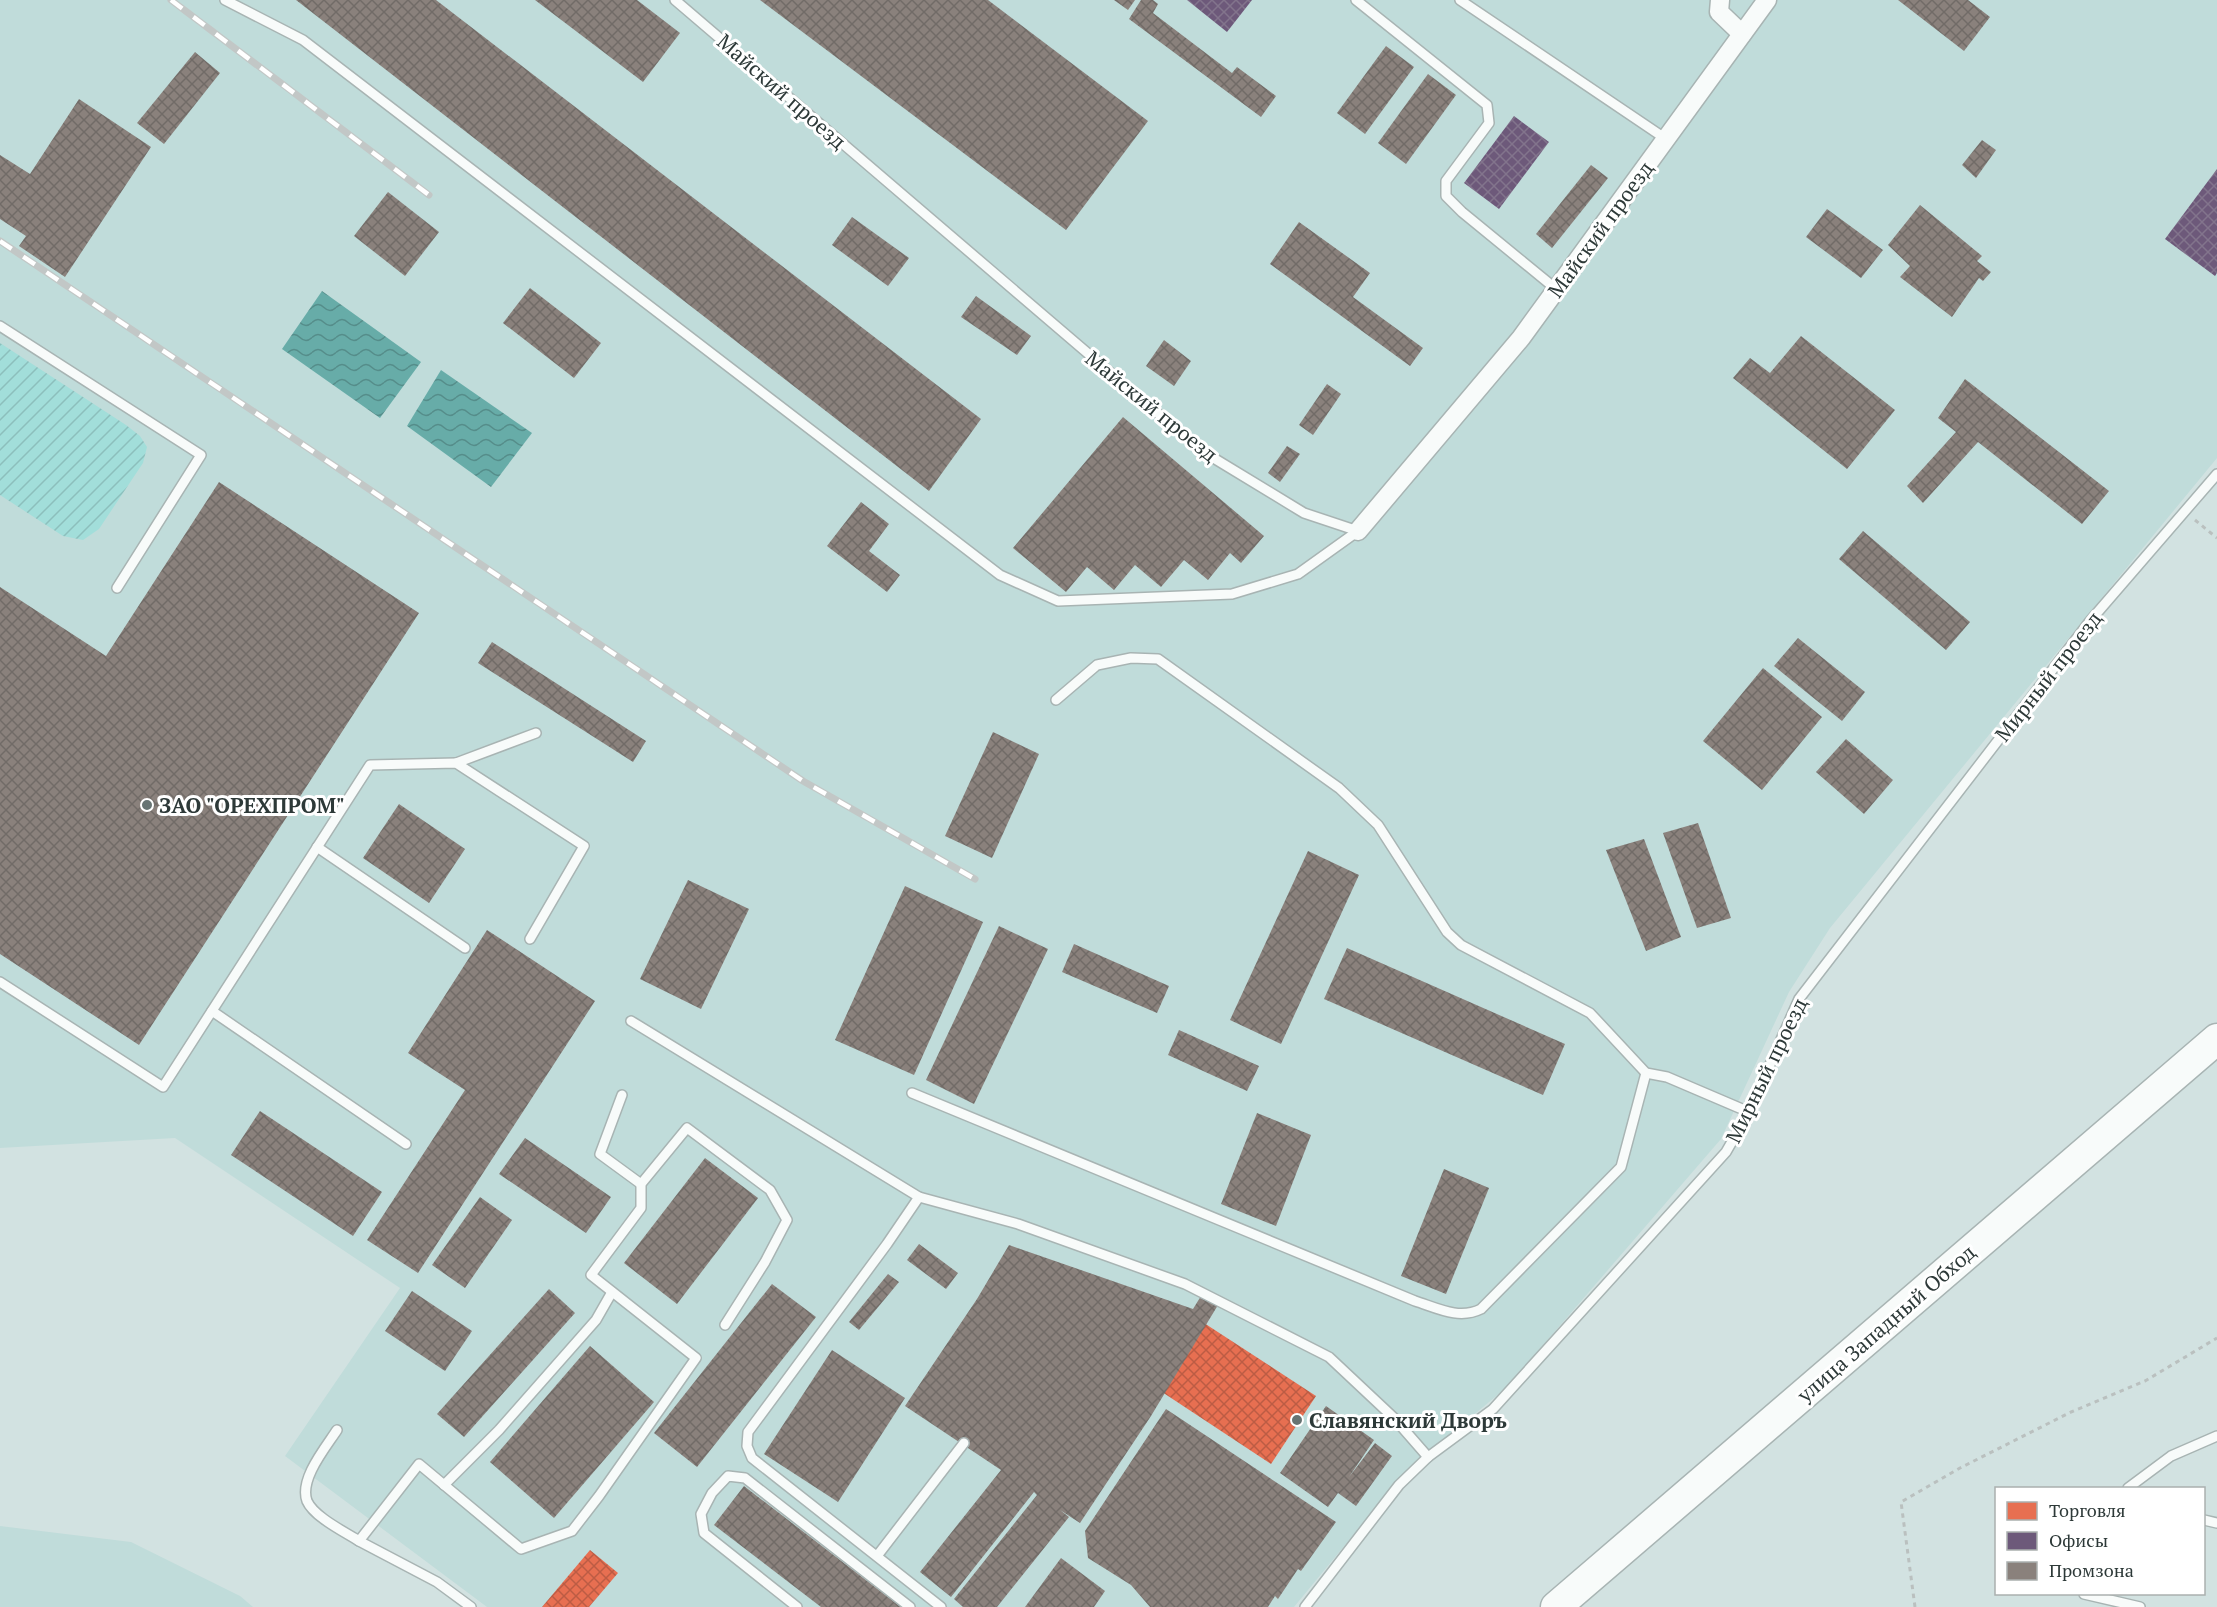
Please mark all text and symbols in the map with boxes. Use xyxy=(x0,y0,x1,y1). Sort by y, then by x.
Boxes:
street label: Майский проезд xyxy=(711,27,853,155)
street label: Майский проезд xyxy=(1541,155,1659,303)
street label: Майский проезд xyxy=(1080,344,1224,468)
street label: Мирный проезд xyxy=(1988,605,2108,747)
place label: ЗАО "ОРЕХПРОМ" xyxy=(159,791,345,819)
marker: ЗАО "ОРЕХПРОМ" xyxy=(140,798,154,812)
street label: Мирный проезд xyxy=(1719,993,1813,1147)
street label: улица Западный Обход xyxy=(1790,1238,1981,1409)
place label: Cлавянский Дворъ xyxy=(1309,1406,1507,1434)
marker: Cлавянский Дворъ xyxy=(1290,1413,1304,1427)
legend xyxy=(1995,1487,2205,1595)
text: Торговля xyxy=(2049,1498,2126,1522)
text: Офисы xyxy=(2049,1528,2108,1552)
text: Промзона xyxy=(2049,1558,2134,1582)

